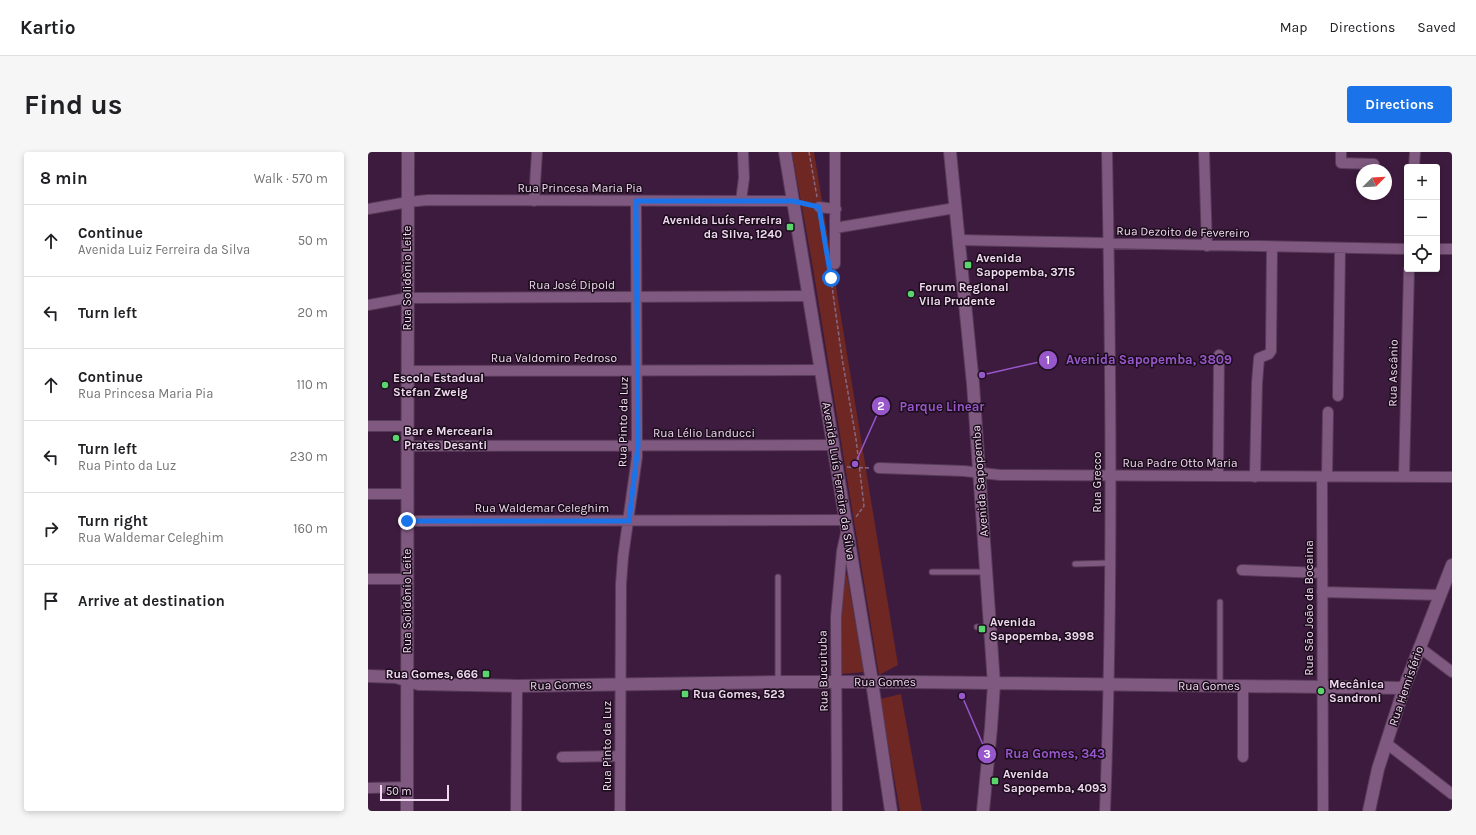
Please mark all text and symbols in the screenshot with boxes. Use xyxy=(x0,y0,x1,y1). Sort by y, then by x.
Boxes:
text: Kartio xyxy=(20,17,75,39)
text: Map xyxy=(1280,19,1308,36)
text: Directions xyxy=(1330,19,1395,36)
text: Saved xyxy=(1417,19,1456,36)
button: Directions xyxy=(1347,86,1452,123)
text: Find us xyxy=(24,88,123,121)
north arrow xyxy=(1356,164,1392,200)
map controls xyxy=(1404,164,1440,272)
button: + xyxy=(1404,164,1440,200)
text: 8 min xyxy=(40,168,88,188)
text: Walk · 570 m xyxy=(254,171,328,186)
street label: Rua Princesa Maria Pia xyxy=(518,181,642,195)
button: − xyxy=(1404,200,1440,236)
place label: Avenida Luís Ferreira da Silva, 1240 xyxy=(663,213,782,241)
marker: Avenida Luís Ferreira da Silva, 1240 xyxy=(785,222,795,232)
text: Continue xyxy=(78,224,143,242)
street label: Rua Dezoito de Fevereiro xyxy=(1116,224,1250,240)
street label: Rua Solidônio Leite xyxy=(400,226,414,330)
icon: ahead xyxy=(40,230,62,252)
text: 50 m xyxy=(298,233,328,248)
button: locate xyxy=(1404,236,1440,272)
text: Avenida Luiz Ferreira da Silva xyxy=(78,242,250,257)
place label: Avenida Sapopemba, 3715 xyxy=(976,251,1075,279)
marker: Avenida Sapopemba, 3715 xyxy=(963,260,973,270)
route start xyxy=(822,269,840,287)
street label: Rua José Dipold xyxy=(529,278,615,292)
place label: Forum Regional Vila Prudente xyxy=(919,280,1009,308)
marker: Forum Regional Vila Prudente xyxy=(906,289,916,299)
icon: left xyxy=(40,302,62,324)
text: Turn left xyxy=(78,304,137,322)
text: 20 m xyxy=(298,305,328,320)
street label: Rua Ascânio xyxy=(1385,339,1401,407)
callout: Avenida Sapopemba, 3809 xyxy=(1038,347,1240,372)
street label: Rua Valdomiro Pedroso xyxy=(491,351,617,365)
text: Avenida Sapopemba, 3809 xyxy=(1066,352,1232,367)
text: 1 xyxy=(1046,353,1050,367)
text: Continue xyxy=(78,368,143,386)
place label: Escola Estadual Stefan Zweig xyxy=(393,371,484,399)
icon: ahead xyxy=(40,374,62,396)
street label: Rua Pinto da Luz xyxy=(615,376,631,467)
text: 110 m xyxy=(296,377,328,392)
marker: Escola Estadual Stefan Zweig xyxy=(380,380,390,390)
text: Rua Princesa Maria Pia xyxy=(78,386,213,401)
callout: Parque Linear xyxy=(871,394,992,419)
text: 2 xyxy=(877,399,885,413)
text: Parque Linear xyxy=(900,399,985,415)
street label: Avenida Luís Ferreira da Silva xyxy=(820,401,858,561)
place label: Bar e Mercearia Prates Desanti xyxy=(404,424,493,452)
street label: Avenida Sapopemba xyxy=(969,425,991,537)
street label: Rua Lélio Landucci xyxy=(653,426,755,440)
marker: Bar e Mercearia Prates Desanti xyxy=(391,433,401,443)
text: Turn left xyxy=(78,440,137,458)
icon: left xyxy=(40,446,62,468)
text: 230 m xyxy=(290,449,328,464)
street label: Rua Grecco xyxy=(1090,451,1104,513)
street label: Rua Padre Otto Maria xyxy=(1122,456,1238,470)
text: Rua Pinto da Luz xyxy=(78,458,176,473)
street label: Rua Waldemar Celeghim xyxy=(475,501,609,515)
text: Turn right xyxy=(78,512,148,530)
route end xyxy=(398,512,416,530)
icon: right xyxy=(40,518,62,540)
text: 160 m xyxy=(293,521,328,536)
text: Rua Waldemar Celeghim xyxy=(78,530,224,545)
street label: Rua São João da Bocaina xyxy=(1302,540,1316,676)
street label: Rua Solidônio Leite xyxy=(400,549,414,653)
icon: arrive xyxy=(40,590,62,612)
text: Arrive at destination xyxy=(78,592,225,610)
place label: Avenida Sapopemba, 3998 xyxy=(990,615,1094,643)
marker: Avenida Sapopemba, 3998 xyxy=(977,624,987,634)
street label: Rua Bucuituba xyxy=(815,630,831,712)
street label: Rua Hemisfério xyxy=(1386,644,1426,728)
place label: Rua Gomes, 666 xyxy=(386,667,478,681)
marker: Rua Gomes, 666 xyxy=(481,669,491,679)
street label: Rua Gomes xyxy=(854,675,916,689)
street label: Rua Gomes xyxy=(530,677,592,693)
place label: Mecânica Sandroni xyxy=(1329,677,1384,705)
street label: Rua Gomes xyxy=(1178,679,1240,693)
marker: Mecânica Sandroni xyxy=(1316,686,1326,696)
place label: Rua Gomes, 523 xyxy=(693,687,785,701)
marker: Rua Gomes, 523 xyxy=(680,689,690,699)
street label: Rua Pinto da Luz xyxy=(600,700,614,791)
callout: Rua Gomes, 343 xyxy=(977,741,1113,766)
text: Rua Gomes, 343 xyxy=(1005,746,1105,761)
text: 3 xyxy=(983,747,991,761)
place label: Avenida Sapopemba, 4093 xyxy=(1003,767,1107,795)
marker: Avenida Sapopemba, 4093 xyxy=(990,776,1000,786)
scale bar xyxy=(380,783,449,802)
text: 50 m xyxy=(386,785,412,798)

